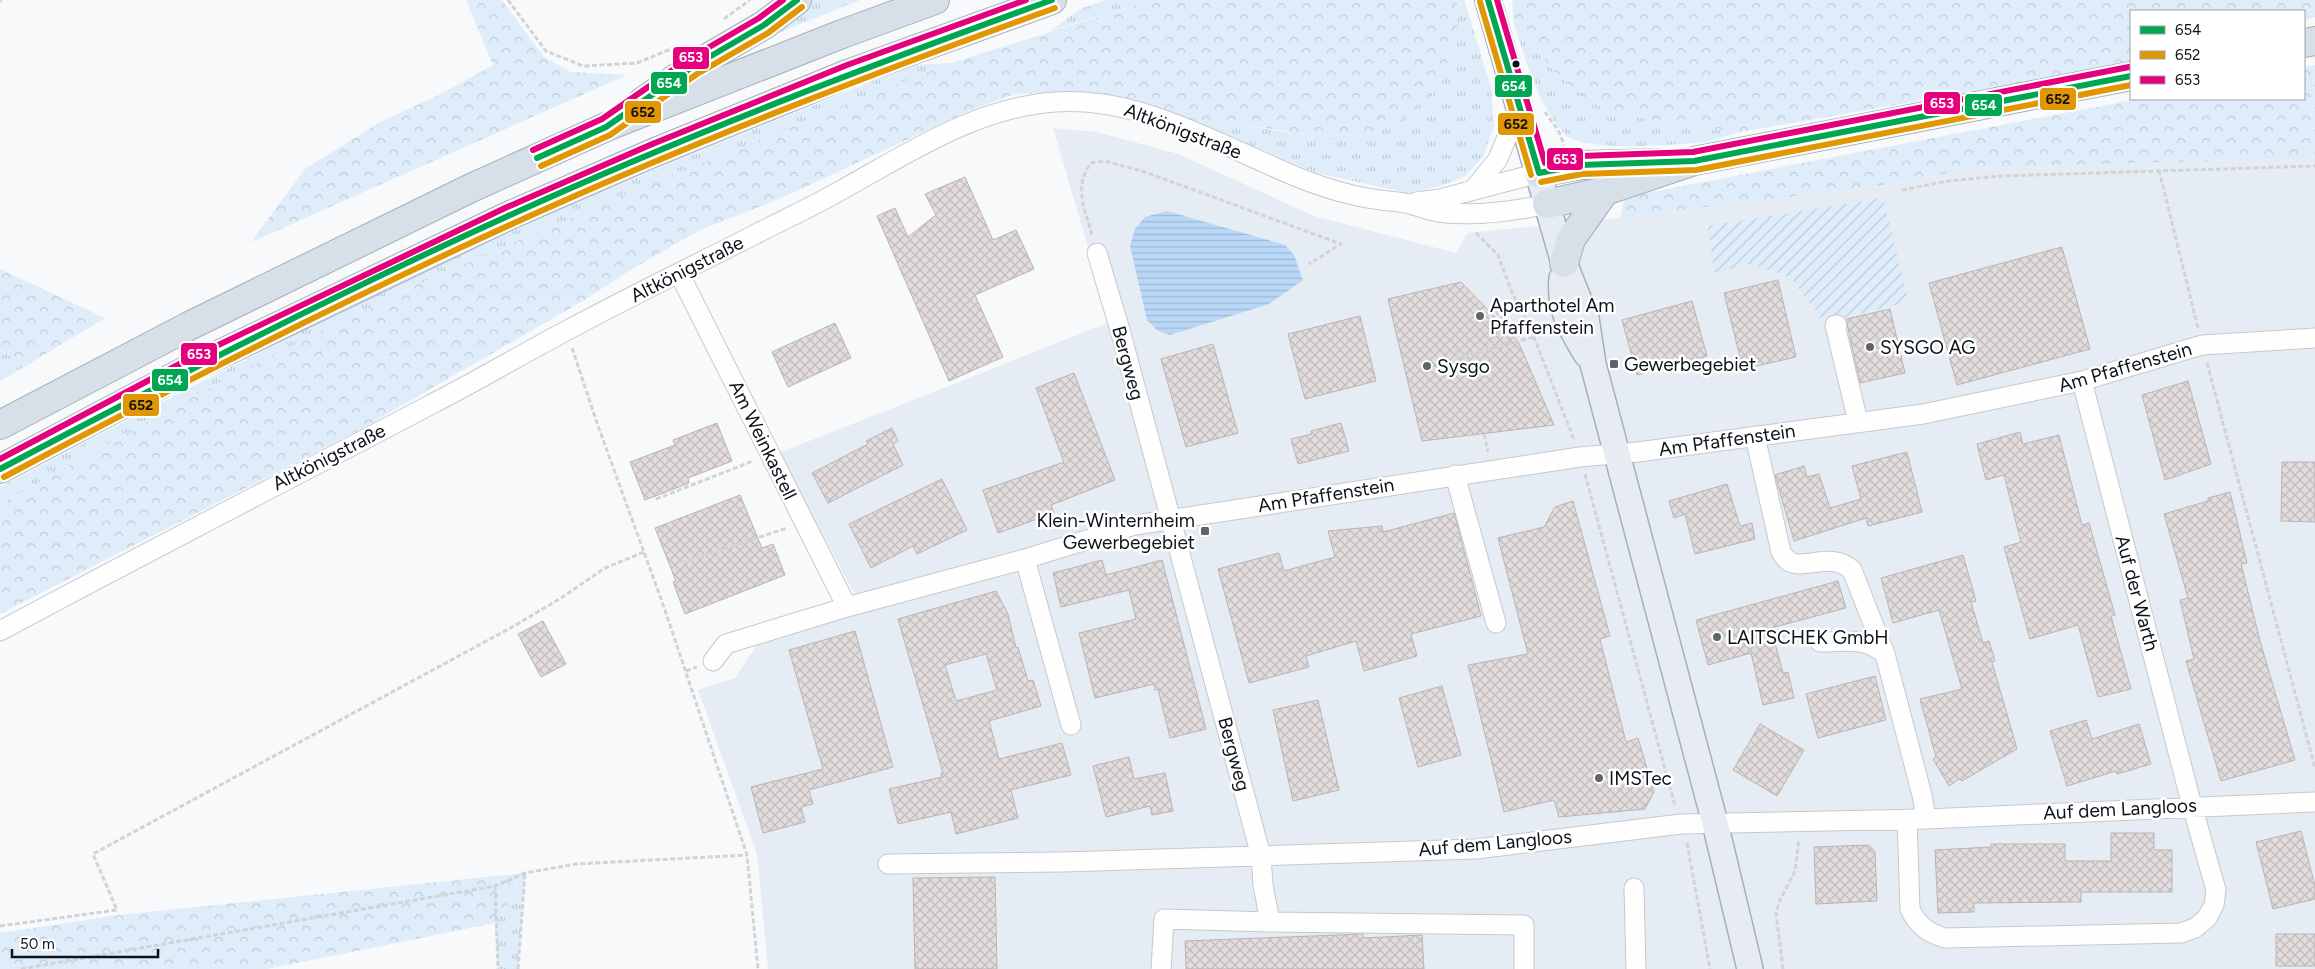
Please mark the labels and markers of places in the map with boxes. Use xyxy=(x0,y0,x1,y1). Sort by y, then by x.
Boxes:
unlabelled marker xyxy=(1511,59,1521,69)
place label: Aparthotel Am Pfaffenstein xyxy=(1490,294,1614,339)
marker: Aparthotel Am Pfaffenstein xyxy=(1474,310,1486,322)
place label: SYSGO AG xyxy=(1880,336,1976,359)
marker: SYSGO AG xyxy=(1864,341,1876,353)
place label: Gewerbegebiet xyxy=(1624,353,1756,376)
place label: Sysgo xyxy=(1437,355,1490,378)
marker: Gewerbegebiet xyxy=(1608,358,1620,370)
marker: Sysgo xyxy=(1421,360,1433,372)
place label: Klein-Winternheim Gewerbegebiet xyxy=(1037,509,1195,554)
marker: Klein-Winternheim Gewerbegebiet xyxy=(1199,525,1211,537)
place label: LAITSCHEK GmbH xyxy=(1727,626,1889,649)
marker: LAITSCHEK GmbH xyxy=(1711,631,1723,643)
place label: IMSTec xyxy=(1609,767,1672,790)
marker: IMSTec xyxy=(1593,772,1605,784)

